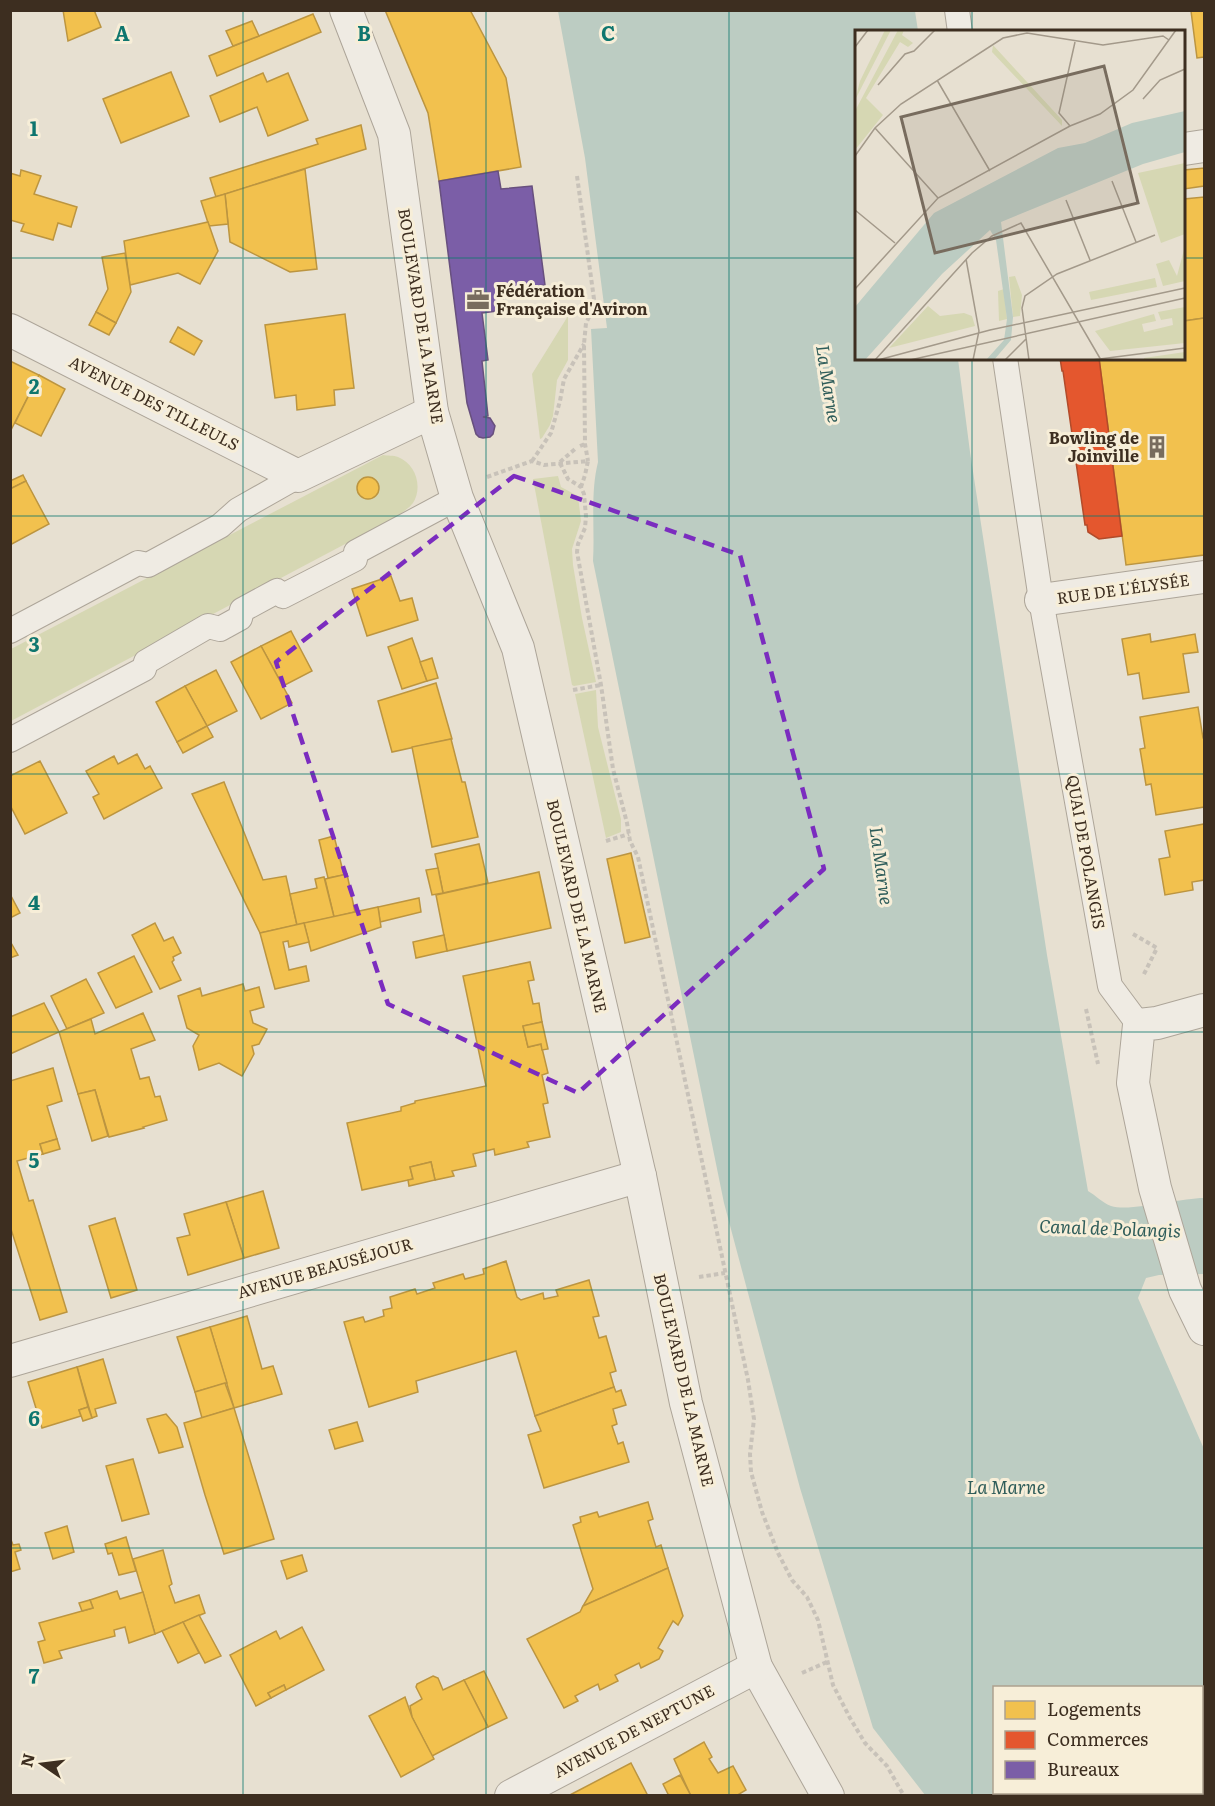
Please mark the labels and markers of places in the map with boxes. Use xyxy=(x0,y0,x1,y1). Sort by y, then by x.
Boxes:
place label: Fédération Française d'Aviron xyxy=(496,278,648,320)
office icon: Fédération Française d'Aviron xyxy=(465,287,491,313)
place label: Bowling de Joinville xyxy=(1049,425,1139,467)
building icon: Bowling de Joinville xyxy=(1144,434,1170,460)

